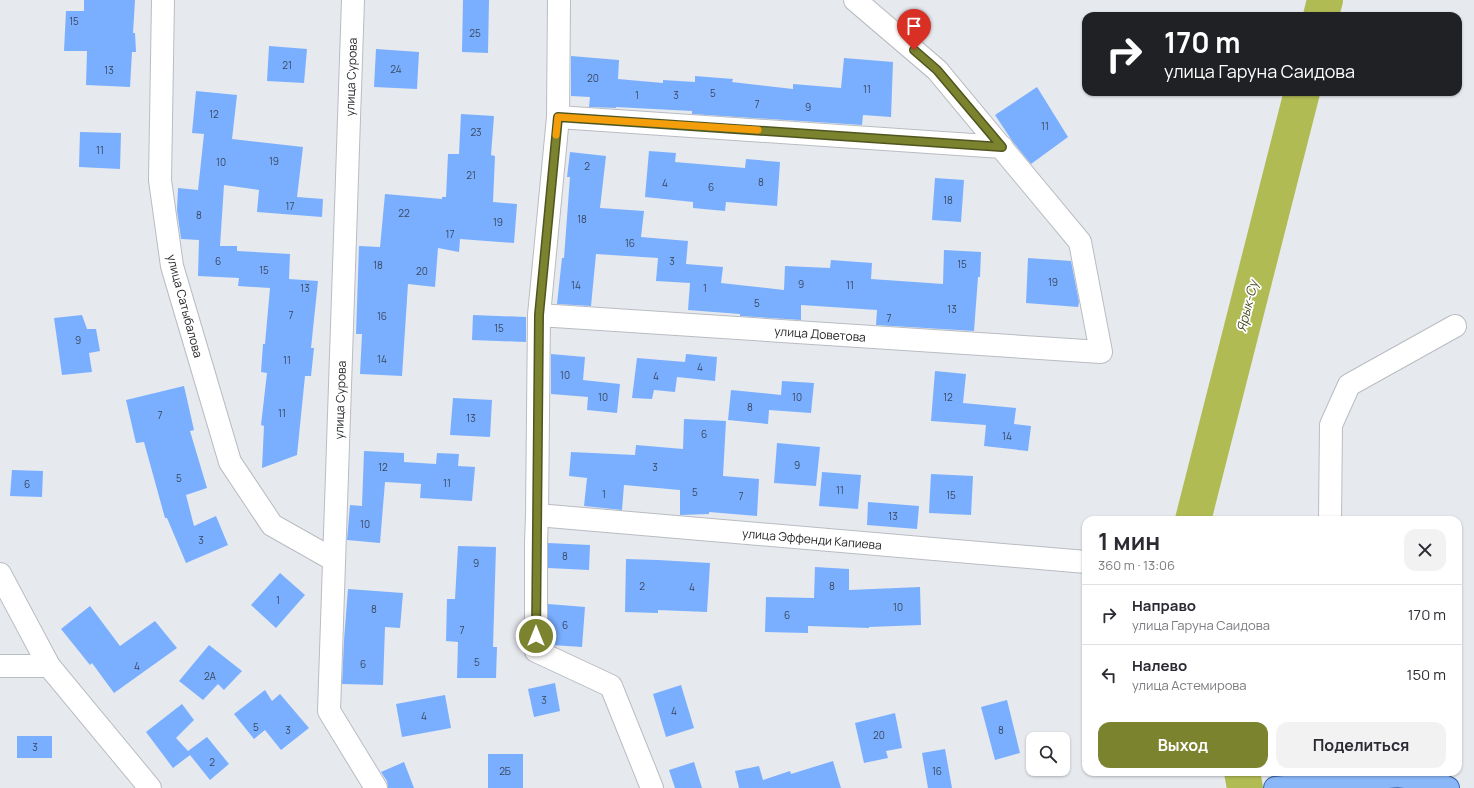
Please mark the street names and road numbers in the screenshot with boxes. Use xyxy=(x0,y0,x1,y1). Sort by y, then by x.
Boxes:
street label: улица Сурова xyxy=(341,37,361,117)
street label: улица Сатыбалова xyxy=(163,252,207,360)
street label: улица Доветова xyxy=(774,322,866,346)
street label: улица Сурова xyxy=(330,360,350,440)
street label: улица Эффенди Капиева xyxy=(741,524,883,554)

